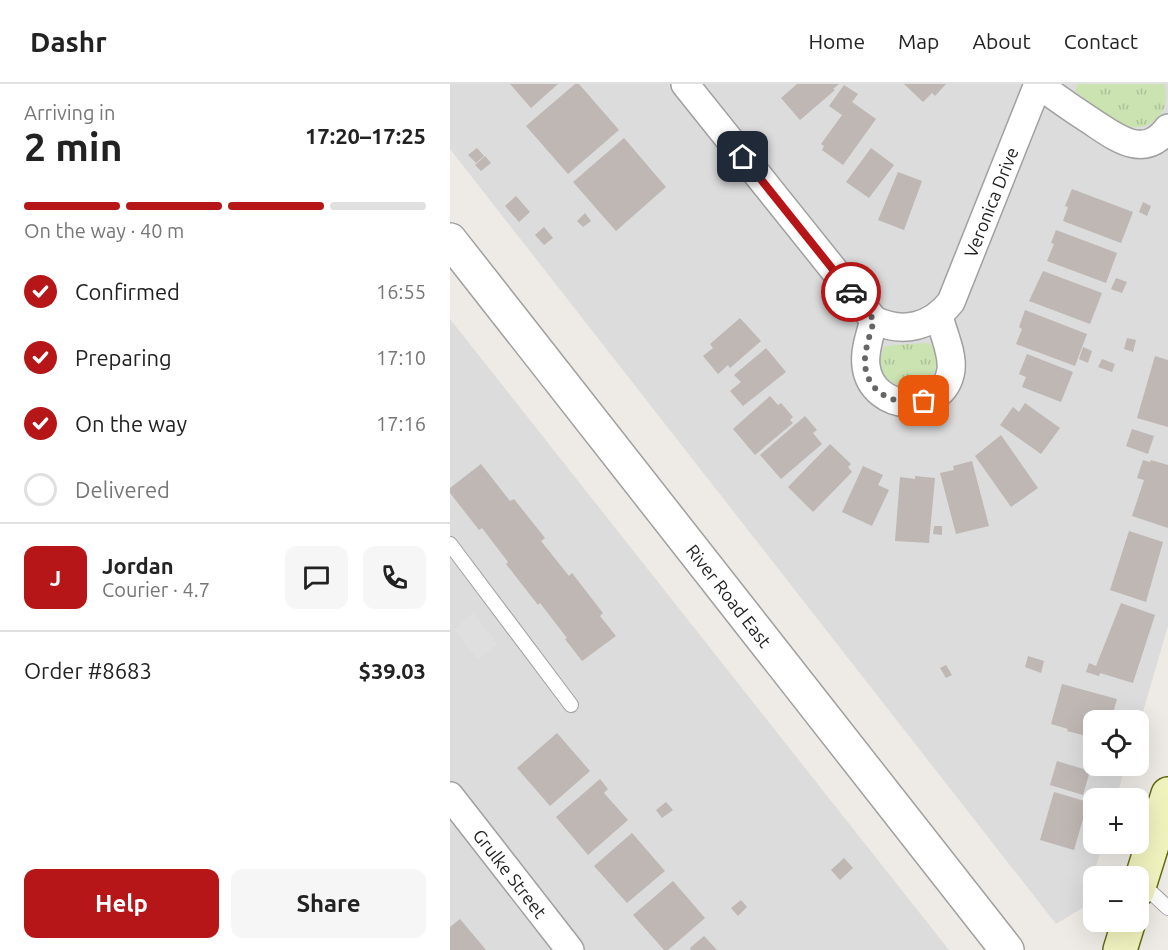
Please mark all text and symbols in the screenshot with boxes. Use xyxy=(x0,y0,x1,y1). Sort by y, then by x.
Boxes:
text: Dashr xyxy=(30,26,107,57)
text: Home xyxy=(808,29,865,53)
text: Map xyxy=(898,29,939,53)
text: About xyxy=(972,29,1031,53)
text: Contact xyxy=(1064,29,1138,53)
text: Arriving in xyxy=(24,101,115,124)
text: 17:20–17:25 xyxy=(305,123,426,148)
text: 2 min xyxy=(24,125,123,168)
pin xyxy=(717,131,768,182)
icon: home xyxy=(726,140,759,173)
street label: Veronica Drive xyxy=(960,144,1022,260)
text: On the way · 40 m xyxy=(24,219,184,242)
courier xyxy=(821,262,881,322)
icon: check xyxy=(24,275,57,308)
icon: car xyxy=(835,276,868,309)
text: Confirmed xyxy=(75,279,180,304)
text: 16:55 xyxy=(376,280,426,303)
icon: check xyxy=(24,341,57,374)
text: Preparing xyxy=(75,345,172,370)
text: 17:10 xyxy=(376,346,426,369)
pin xyxy=(898,375,949,426)
icon: bag xyxy=(907,384,940,417)
icon: check xyxy=(24,407,57,440)
text: On the way xyxy=(75,411,187,436)
text: 17:16 xyxy=(376,412,426,435)
text: Delivered xyxy=(75,477,170,502)
street label: River Road East xyxy=(683,540,775,651)
button: chat xyxy=(285,546,348,609)
button: phone xyxy=(363,546,426,609)
text: Jordan xyxy=(102,553,174,578)
text: J xyxy=(50,565,61,590)
text: Courier · 4.7 xyxy=(102,578,210,601)
text: Order #8683 xyxy=(24,658,152,683)
text: $39.03 xyxy=(359,658,426,683)
map controls xyxy=(1083,710,1149,932)
button: locate xyxy=(1083,710,1149,776)
button: + xyxy=(1083,788,1149,854)
street label: Grulke Street xyxy=(469,825,551,922)
button: − xyxy=(1083,866,1149,932)
button: Help xyxy=(24,869,219,938)
button: Share xyxy=(231,869,426,938)

